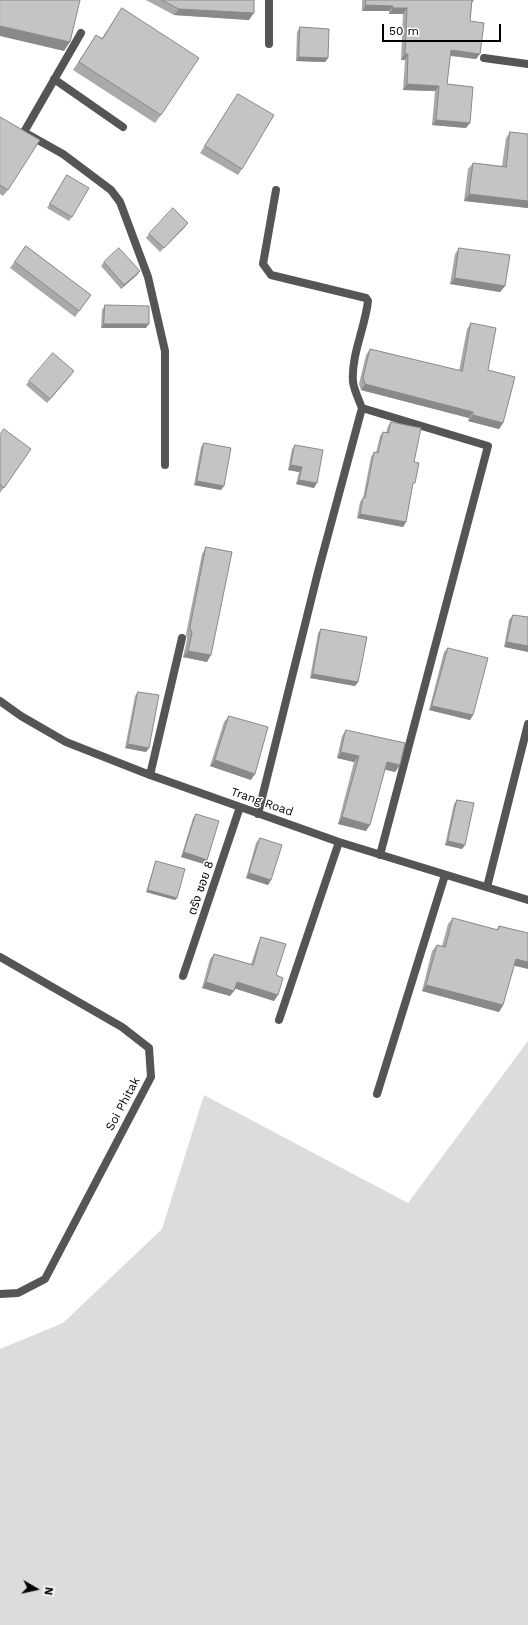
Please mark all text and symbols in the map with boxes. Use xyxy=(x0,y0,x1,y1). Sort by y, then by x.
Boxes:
scale bar xyxy=(384,16,503,42)
text: 50 m xyxy=(389,24,419,38)
street label: Trang Road xyxy=(229,785,295,819)
street label: ตรัง ซอย 8 xyxy=(185,859,217,917)
street label: Soi Phitak xyxy=(103,1075,143,1133)
north arrow xyxy=(16,1569,56,1609)
text: N xyxy=(41,1586,55,1596)

